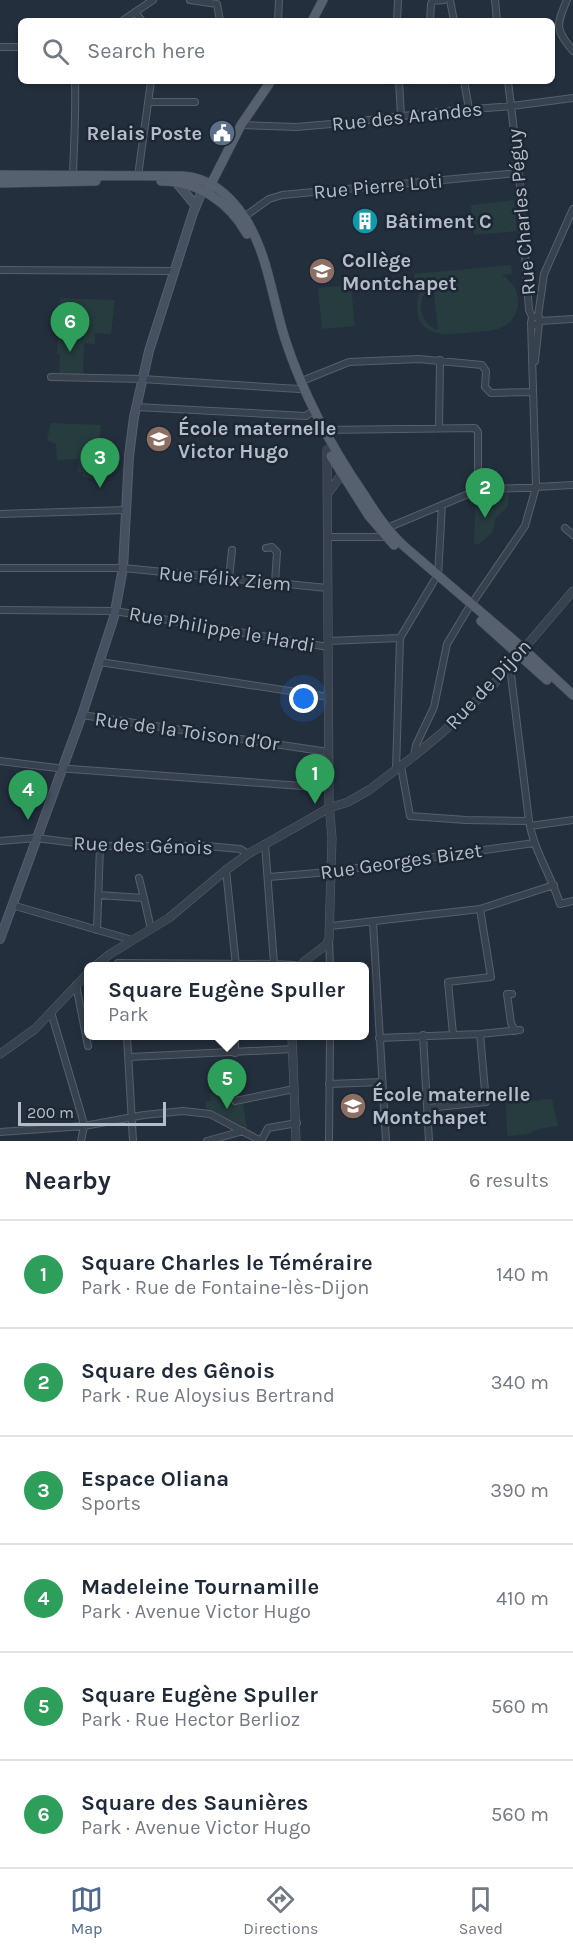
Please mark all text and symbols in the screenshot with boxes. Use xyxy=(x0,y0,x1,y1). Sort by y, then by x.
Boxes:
search box xyxy=(18,18,555,84)
icon: search xyxy=(39,35,72,68)
text: Search here xyxy=(87,38,205,64)
street label: Rue des Arandes xyxy=(331,97,483,136)
public building icon: Relais Poste xyxy=(207,118,237,148)
place label: Relais Poste xyxy=(87,122,202,145)
street label: Rue Charles Péguy xyxy=(503,128,540,296)
street label: Rue Pierre Loti xyxy=(312,169,444,204)
building icon: Bâtiment C xyxy=(350,206,380,236)
place label: Bâtiment C xyxy=(385,210,492,233)
place label: Collège Montchapet xyxy=(342,249,457,295)
school or university icon: Collège Montchapet xyxy=(307,256,337,286)
pin: 6 xyxy=(50,302,90,352)
place label: École maternelle Victor Hugo xyxy=(178,415,336,463)
school or university icon: École maternelle Victor Hugo xyxy=(144,424,174,454)
pin: 3 xyxy=(80,438,120,488)
pin: 2 xyxy=(466,468,504,518)
street label: Rue Félix Ziem xyxy=(158,561,292,596)
street label: Rue Philippe le Hardi xyxy=(127,602,317,657)
street label: Rue de Dijon xyxy=(441,635,536,734)
your location xyxy=(289,684,318,713)
street label: Rue de la Toison d'Or xyxy=(93,707,281,756)
pin: 1 xyxy=(296,754,334,804)
pin: 4 xyxy=(9,770,48,820)
street label: Rue des Génois xyxy=(73,832,213,859)
street label: Rue Georges Bizet xyxy=(319,839,484,884)
popup xyxy=(84,962,369,1040)
text: Square Eugène Spuller xyxy=(108,977,345,1003)
text: Park xyxy=(108,1003,149,1026)
pin: 5 xyxy=(208,1060,246,1109)
place label: École maternelle Montchapet xyxy=(372,1081,530,1129)
school or university icon: École maternelle Montchapet xyxy=(338,1091,368,1121)
scale bar xyxy=(18,1099,166,1126)
text: 200 m xyxy=(27,1103,74,1122)
text: Nearby xyxy=(24,1165,111,1196)
text: 6 results xyxy=(469,1169,549,1192)
text: Square Charles le Téméraire xyxy=(81,1250,373,1276)
text: 1 xyxy=(40,1263,47,1286)
text: 140 m xyxy=(496,1263,549,1286)
text: Park · Rue de Fontaine-lès-Dijon xyxy=(81,1276,369,1299)
text: Square des Gênois xyxy=(81,1358,275,1384)
text: 2 xyxy=(37,1371,50,1394)
text: 340 m xyxy=(491,1371,549,1394)
text: Park · Rue Aloysius Bertrand xyxy=(81,1384,335,1407)
text: Espace Oliana xyxy=(81,1466,229,1492)
text: 3 xyxy=(37,1479,50,1502)
text: 390 m xyxy=(490,1479,549,1502)
text: Sports xyxy=(81,1492,141,1515)
text: Madeleine Tournamille xyxy=(81,1574,319,1600)
text: 4 xyxy=(38,1587,49,1610)
text: 410 m xyxy=(496,1587,549,1610)
text: Park · Avenue Victor Hugo xyxy=(81,1600,311,1623)
text: Square Eugène Spuller xyxy=(81,1682,318,1708)
text: 5 xyxy=(38,1695,49,1718)
text: 560 m xyxy=(491,1695,549,1718)
text: Park · Rue Hector Berlioz xyxy=(81,1708,300,1731)
text: Square des Saunières xyxy=(81,1790,308,1816)
text: 6 xyxy=(37,1803,50,1826)
text: 560 m xyxy=(491,1803,549,1826)
text: Park · Avenue Victor Hugo xyxy=(81,1816,311,1839)
tab: Map xyxy=(70,1883,103,1938)
tab: Directions xyxy=(243,1883,318,1938)
tab: Saved xyxy=(459,1883,503,1938)

